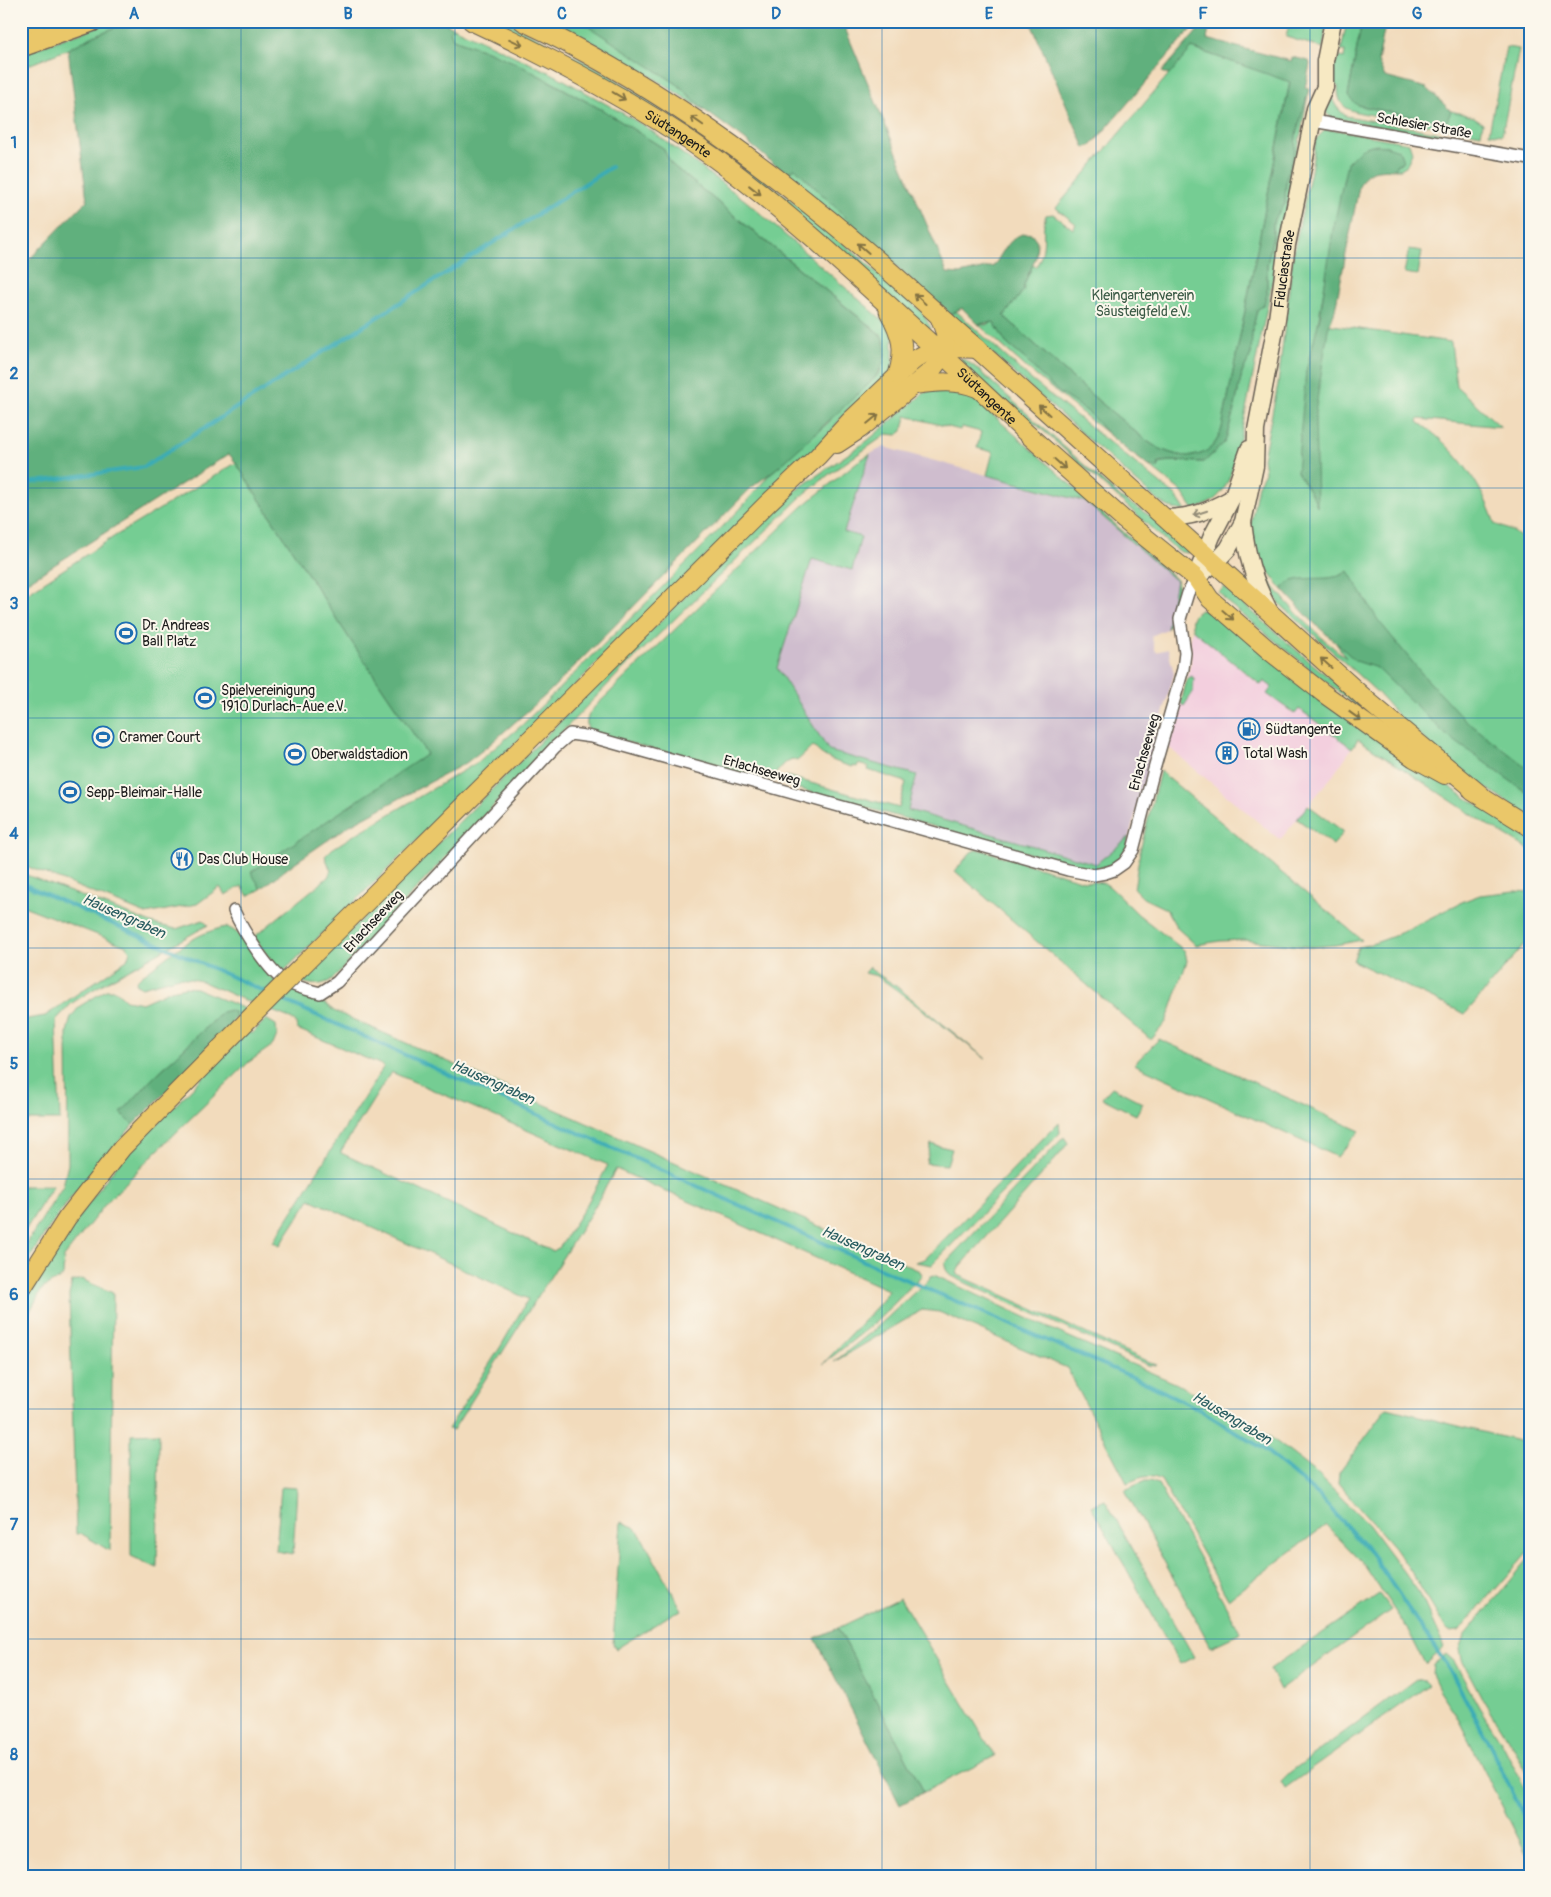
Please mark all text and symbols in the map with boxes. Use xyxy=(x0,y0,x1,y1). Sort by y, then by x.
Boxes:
text: A xyxy=(129,4,140,24)
text: B xyxy=(343,4,353,24)
text: C xyxy=(557,4,567,24)
text: D xyxy=(771,4,781,24)
text: E xyxy=(985,4,994,24)
text: F xyxy=(1198,4,1208,24)
text: G xyxy=(1412,4,1423,24)
one-way arrow xyxy=(508,38,523,47)
one-way arrow xyxy=(611,92,625,102)
street label: Südtangente xyxy=(641,106,714,162)
street label: Schlesier Straße xyxy=(1375,109,1473,142)
one-way arrow xyxy=(691,116,705,126)
text: 1 xyxy=(11,133,17,153)
one-way arrow xyxy=(748,185,761,196)
street label: Fiduciastraße xyxy=(1271,228,1299,309)
one-way arrow xyxy=(857,243,870,254)
park label: Kleingartenverein Säusteigfeld e.V. xyxy=(1092,287,1194,320)
one-way arrow xyxy=(913,293,926,305)
text: 2 xyxy=(10,364,19,384)
street label: Südtangente xyxy=(953,364,1020,429)
one-way arrow xyxy=(1037,404,1050,416)
one-way arrow xyxy=(866,413,879,424)
one-way arrow xyxy=(1054,458,1067,470)
one-way arrow xyxy=(1192,509,1208,519)
text: 3 xyxy=(10,594,19,614)
one-way arrow xyxy=(1221,609,1234,620)
place label: Dr. Andreas Ball Platz xyxy=(142,617,210,650)
sports icon: Dr. Andreas Ball Platz xyxy=(114,621,138,645)
one-way arrow xyxy=(1319,657,1332,669)
place label: Spielvereinigung 1910 Durlach-Aue e.V. xyxy=(221,682,347,715)
sports icon: Spielvereinigung 1910 Durlach-Aue e.V. xyxy=(193,686,217,710)
one-way arrow xyxy=(1348,710,1361,721)
street label: Erlachseeweg xyxy=(1125,712,1164,793)
fuel station icon: Südtangente xyxy=(1237,717,1261,741)
place label: Südtangente xyxy=(1265,721,1341,738)
sports icon: Cramer Court xyxy=(91,725,115,749)
place label: Cramer Court xyxy=(119,729,201,746)
building icon: Total Wash xyxy=(1215,741,1239,765)
sports icon: Oberwaldstadion xyxy=(283,742,307,766)
place label: Total Wash xyxy=(1243,745,1307,762)
place label: Oberwaldstadion xyxy=(311,746,408,763)
street label: Erlachseeweg xyxy=(721,751,802,790)
sports icon: Sepp-Bleimair-Halle xyxy=(58,780,82,804)
place label: Sepp-Bleimair-Halle xyxy=(86,784,202,801)
text: 4 xyxy=(9,824,19,844)
restaurant icon: Das Club House xyxy=(170,847,194,871)
place label: Das Club House xyxy=(198,851,288,868)
street label: Erlachseeweg xyxy=(340,887,407,956)
water label: Hausengraben xyxy=(79,890,170,944)
text: 5 xyxy=(10,1054,19,1074)
water label: Hausengraben xyxy=(448,1056,539,1110)
water label: Hausengraben xyxy=(818,1222,909,1276)
text: 6 xyxy=(9,1285,19,1305)
water label: Hausengraben xyxy=(1189,1387,1276,1450)
text: 7 xyxy=(10,1515,19,1535)
text: 8 xyxy=(10,1745,18,1765)

